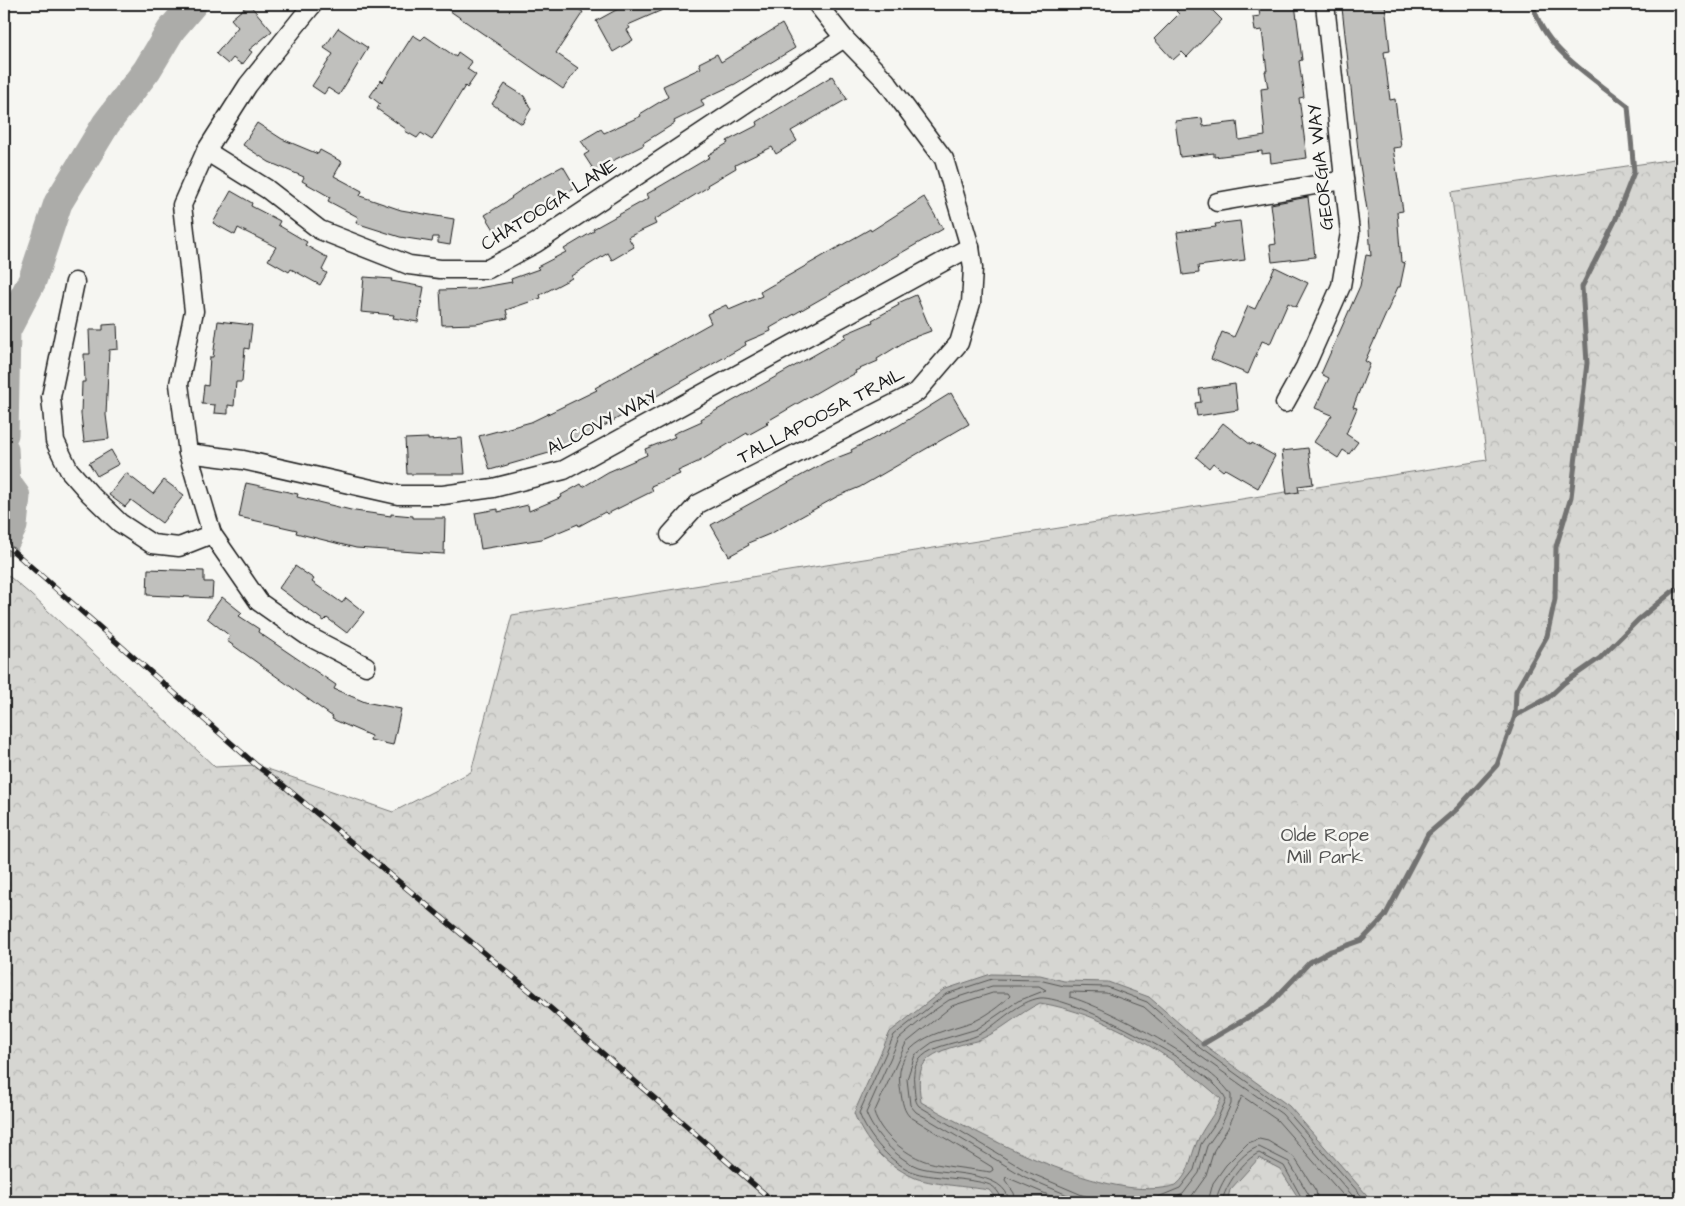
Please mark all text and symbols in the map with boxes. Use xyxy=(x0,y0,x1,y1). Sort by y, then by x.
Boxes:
street label: GEORGIA WAY xyxy=(1301,103,1341,231)
street label: CHATOOGA LANE xyxy=(476,152,622,258)
street label: TALLAPOOSA TRAIL xyxy=(733,361,909,471)
street label: ALCOVY WAY xyxy=(542,383,662,463)
park label: Olde Rope Mill Park xyxy=(1281,822,1369,871)

